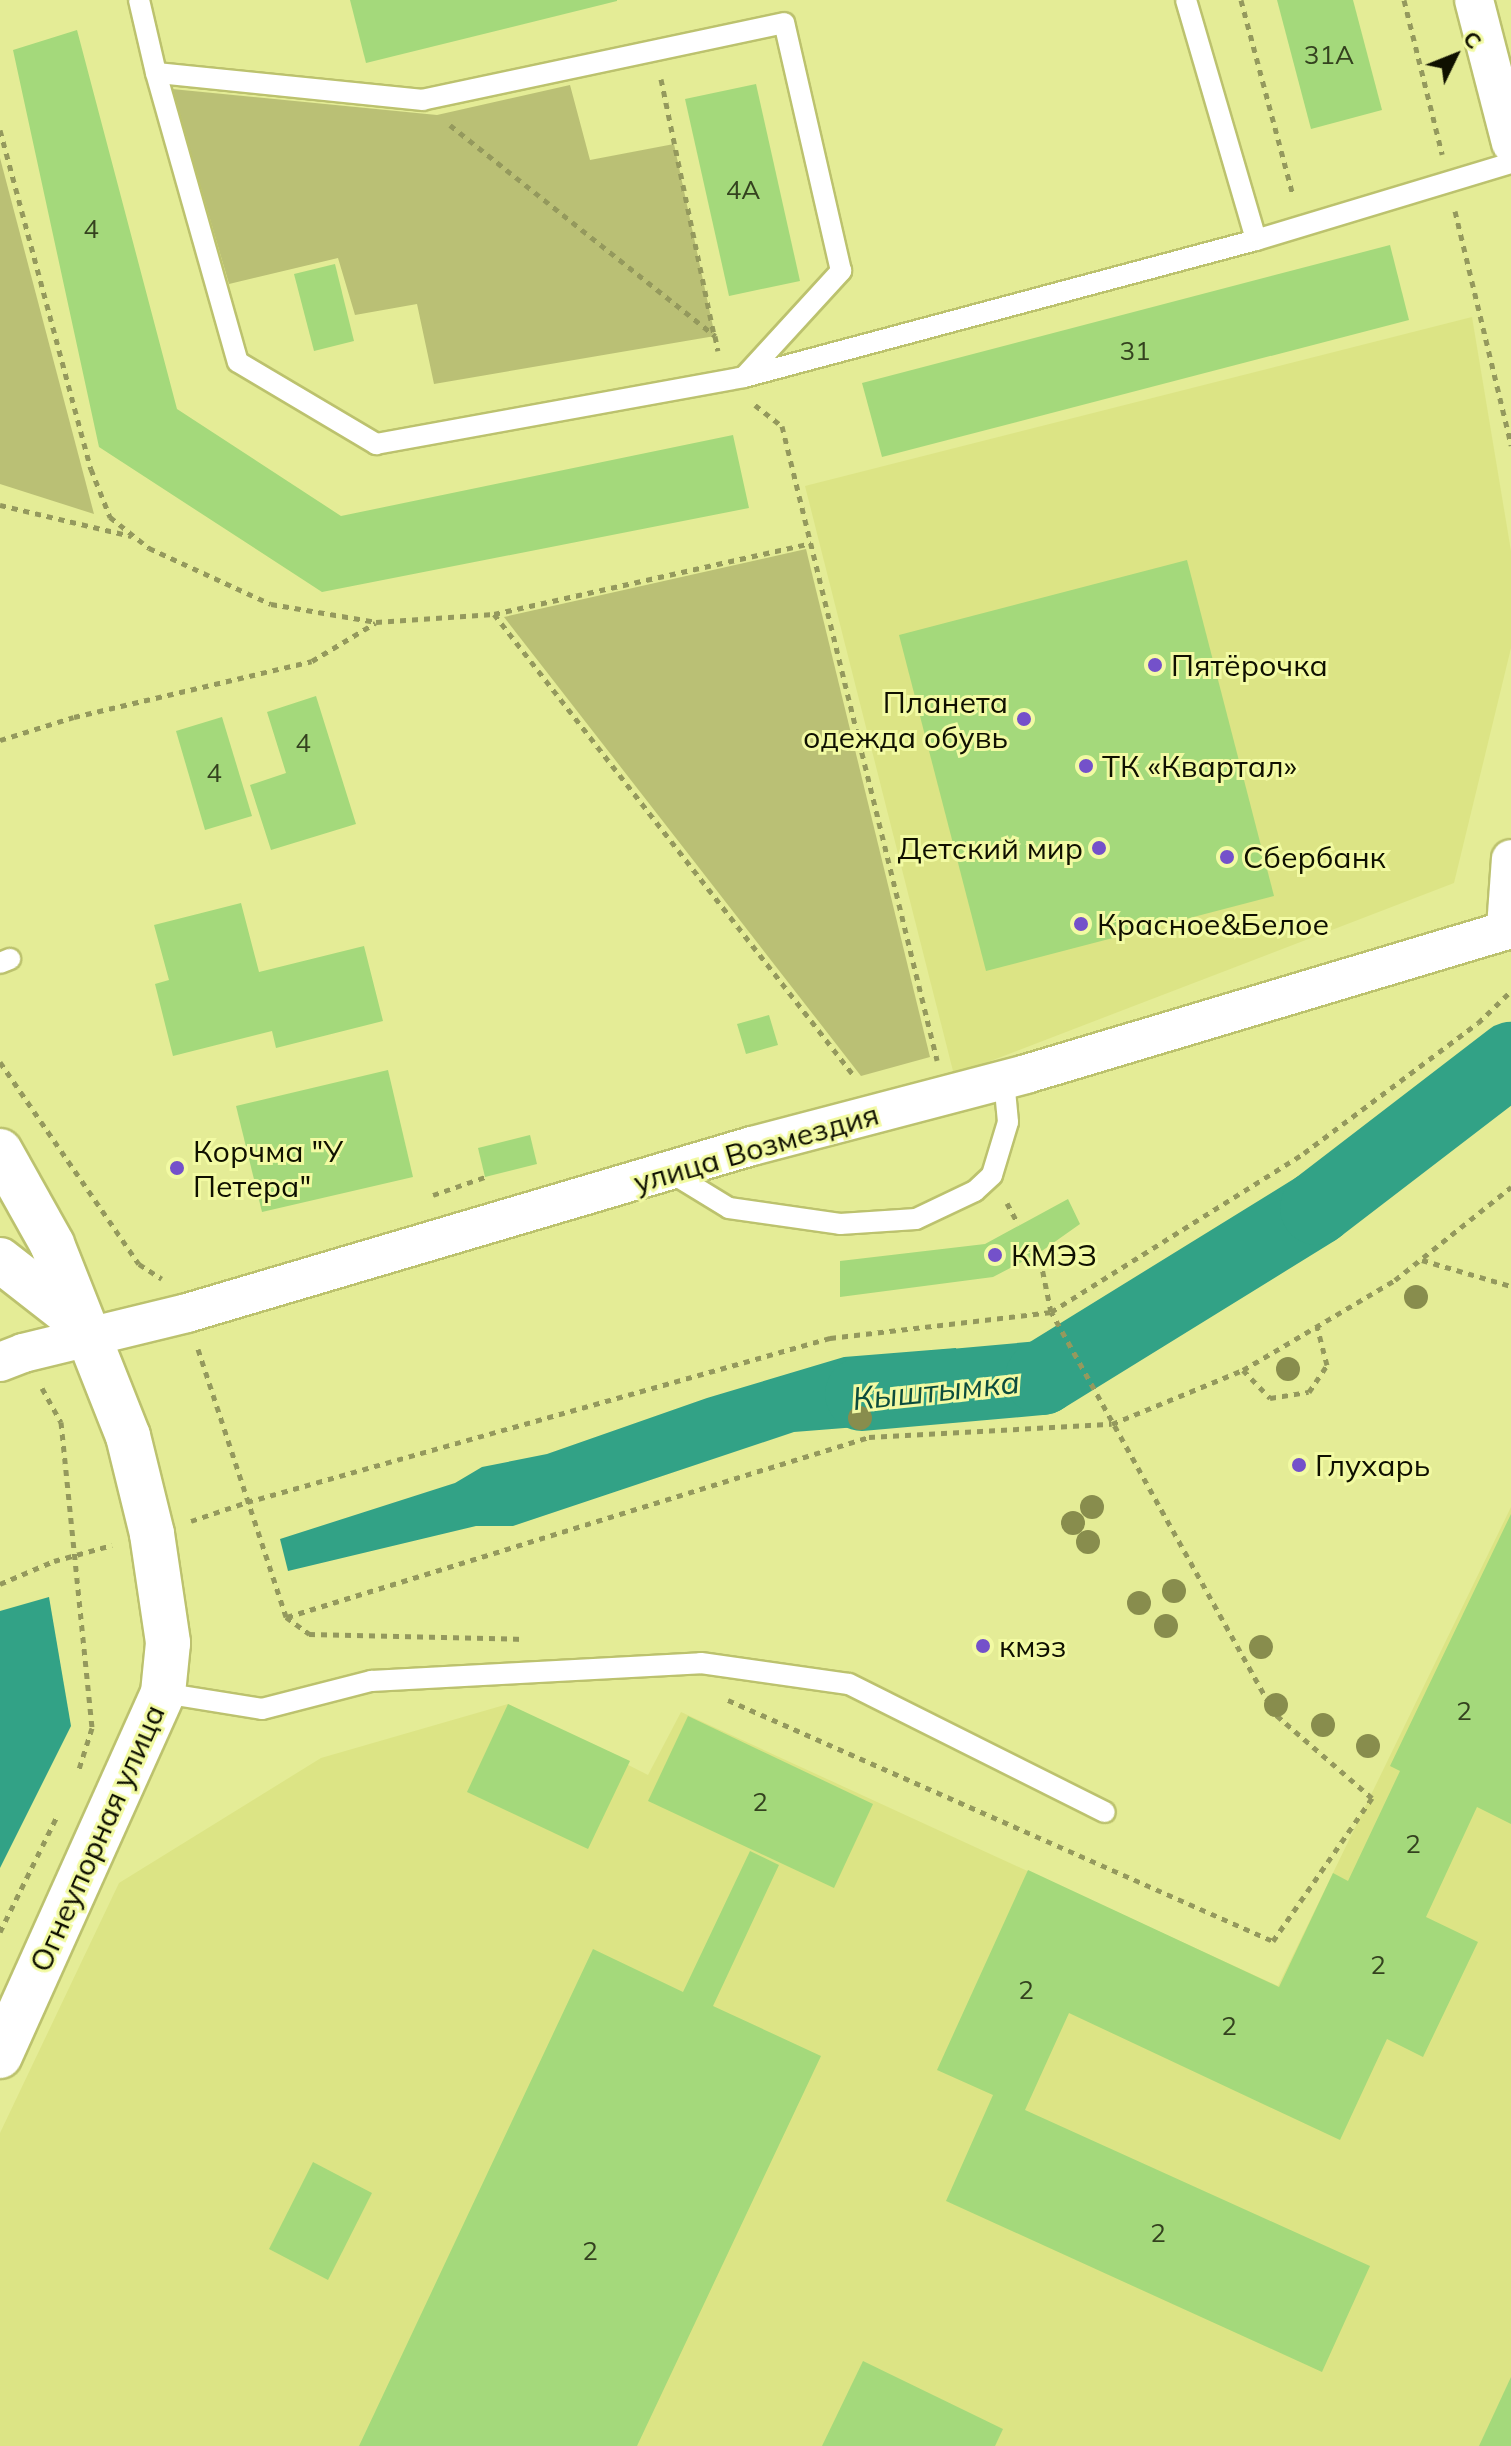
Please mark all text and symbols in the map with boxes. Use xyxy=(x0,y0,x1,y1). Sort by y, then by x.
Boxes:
north arrow xyxy=(1415,16,1495,96)
text: С xyxy=(1457,25,1488,55)
house number: 31А xyxy=(1304,39,1354,71)
house number: 4А xyxy=(726,174,760,206)
house number: 4 xyxy=(83,213,99,245)
house number: 31 xyxy=(1119,335,1151,367)
place label: Пятёрочка xyxy=(1171,647,1328,683)
marker: Пятёрочка xyxy=(1146,656,1164,674)
place label: Планета одежда обувь xyxy=(803,684,1008,754)
marker: Планета одежда обувь xyxy=(1015,710,1033,728)
house number: 4 xyxy=(295,727,311,759)
place label: ТК «Квартал» xyxy=(1102,748,1297,784)
house number: 4 xyxy=(206,757,222,789)
marker: ТК «Квартал» xyxy=(1077,757,1095,775)
place label: Детский мир xyxy=(898,830,1083,866)
marker: Детский мир xyxy=(1090,839,1108,857)
place label: Сбербанк xyxy=(1243,839,1386,875)
marker: Сбербанк xyxy=(1218,848,1236,866)
place label: Красное&Белое xyxy=(1097,906,1329,942)
marker: Красное&Белое xyxy=(1072,915,1090,933)
street label: улица Возмездия xyxy=(629,1096,883,1200)
place label: Корчма "У Петера" xyxy=(193,1133,343,1204)
marker: Корчма "У Петера" xyxy=(168,1159,186,1177)
place label: КМЭЗ xyxy=(1011,1237,1097,1273)
marker: КМЭЗ xyxy=(986,1246,1004,1264)
water label: Кыштымка xyxy=(851,1362,1021,1418)
place label: Глухарь xyxy=(1315,1447,1430,1483)
marker: Глухарь xyxy=(1290,1456,1308,1474)
place label: кмэз xyxy=(999,1628,1066,1664)
marker: кмэз xyxy=(974,1637,992,1655)
house number: 2 xyxy=(1456,1695,1472,1727)
street label: Огнеупорная улица xyxy=(22,1699,172,1977)
house number: 2 xyxy=(752,1786,768,1818)
house number: 2 xyxy=(1405,1828,1421,1860)
house number: 2 xyxy=(1370,1949,1386,1981)
house number: 2 xyxy=(1018,1974,1034,2006)
house number: 2 xyxy=(1221,2010,1237,2042)
house number: 2 xyxy=(1150,2217,1166,2249)
house number: 2 xyxy=(582,2235,598,2267)

